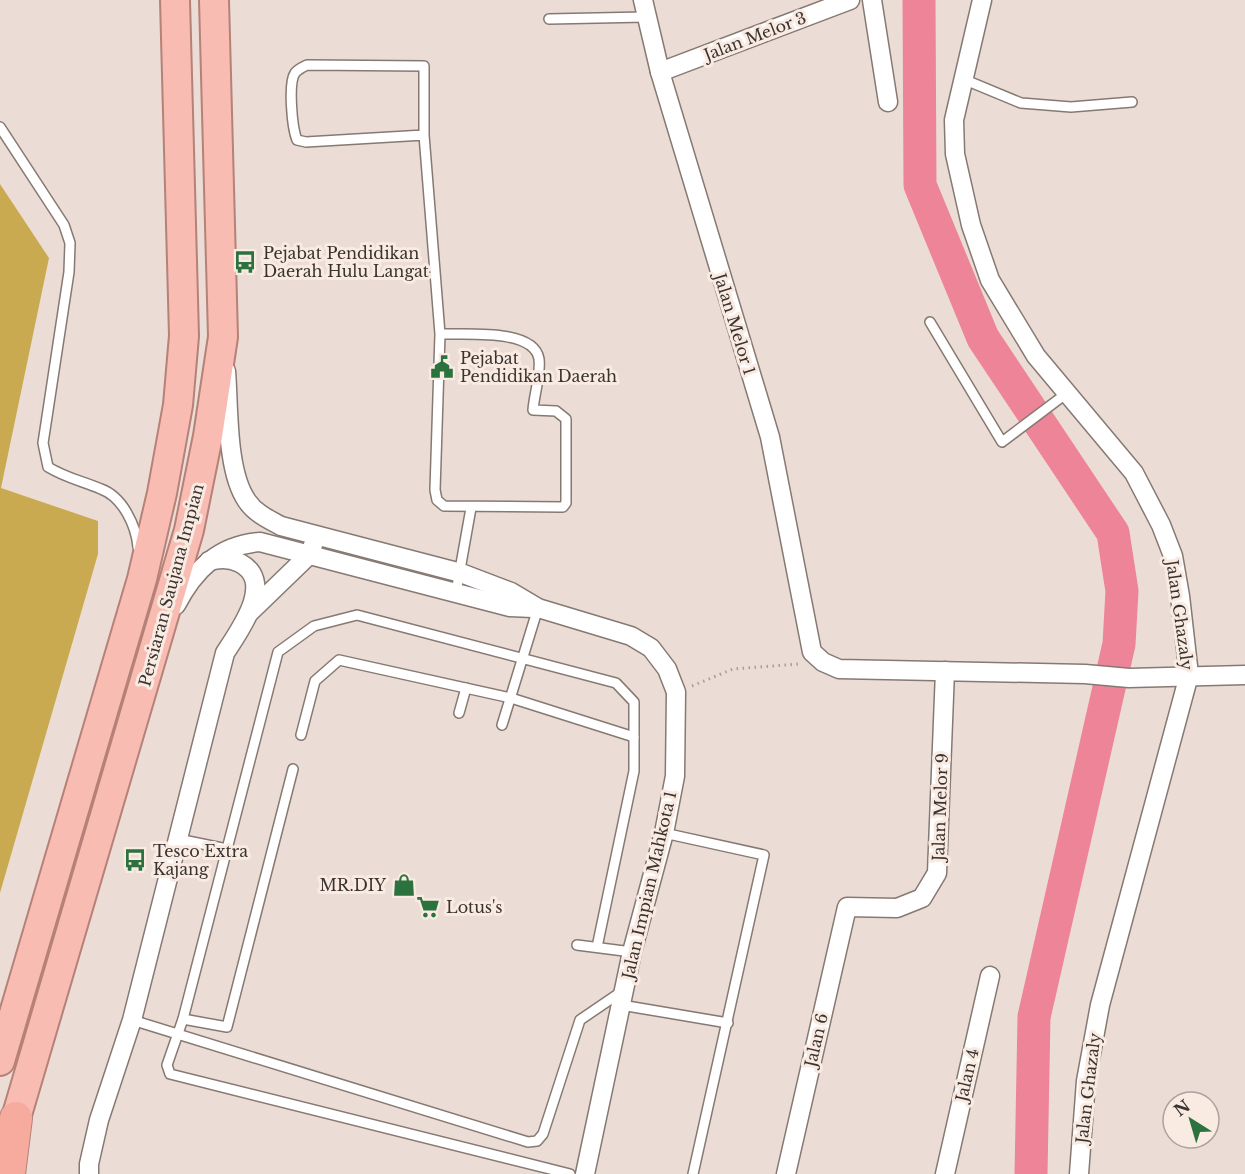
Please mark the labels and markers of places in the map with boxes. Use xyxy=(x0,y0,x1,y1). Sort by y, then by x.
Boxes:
place label: Pejabat Pendidikan Daerah Hulu Langat xyxy=(263,243,429,281)
bus stop icon: Pejabat Pendidikan Daerah Hulu Langat xyxy=(232,249,258,275)
place label: Pejabat Pendidikan Daerah xyxy=(460,348,617,386)
public building icon: Pejabat Pendidikan Daerah xyxy=(429,354,455,380)
place label: Tesco Extra Kajang xyxy=(153,841,248,879)
bus stop icon: Tesco Extra Kajang xyxy=(122,847,148,873)
shop icon: MR.DIY xyxy=(391,872,417,898)
place label: MR.DIY xyxy=(319,875,386,895)
supermarket icon: Lotus's xyxy=(415,894,441,920)
place label: Lotus's xyxy=(446,897,502,917)

